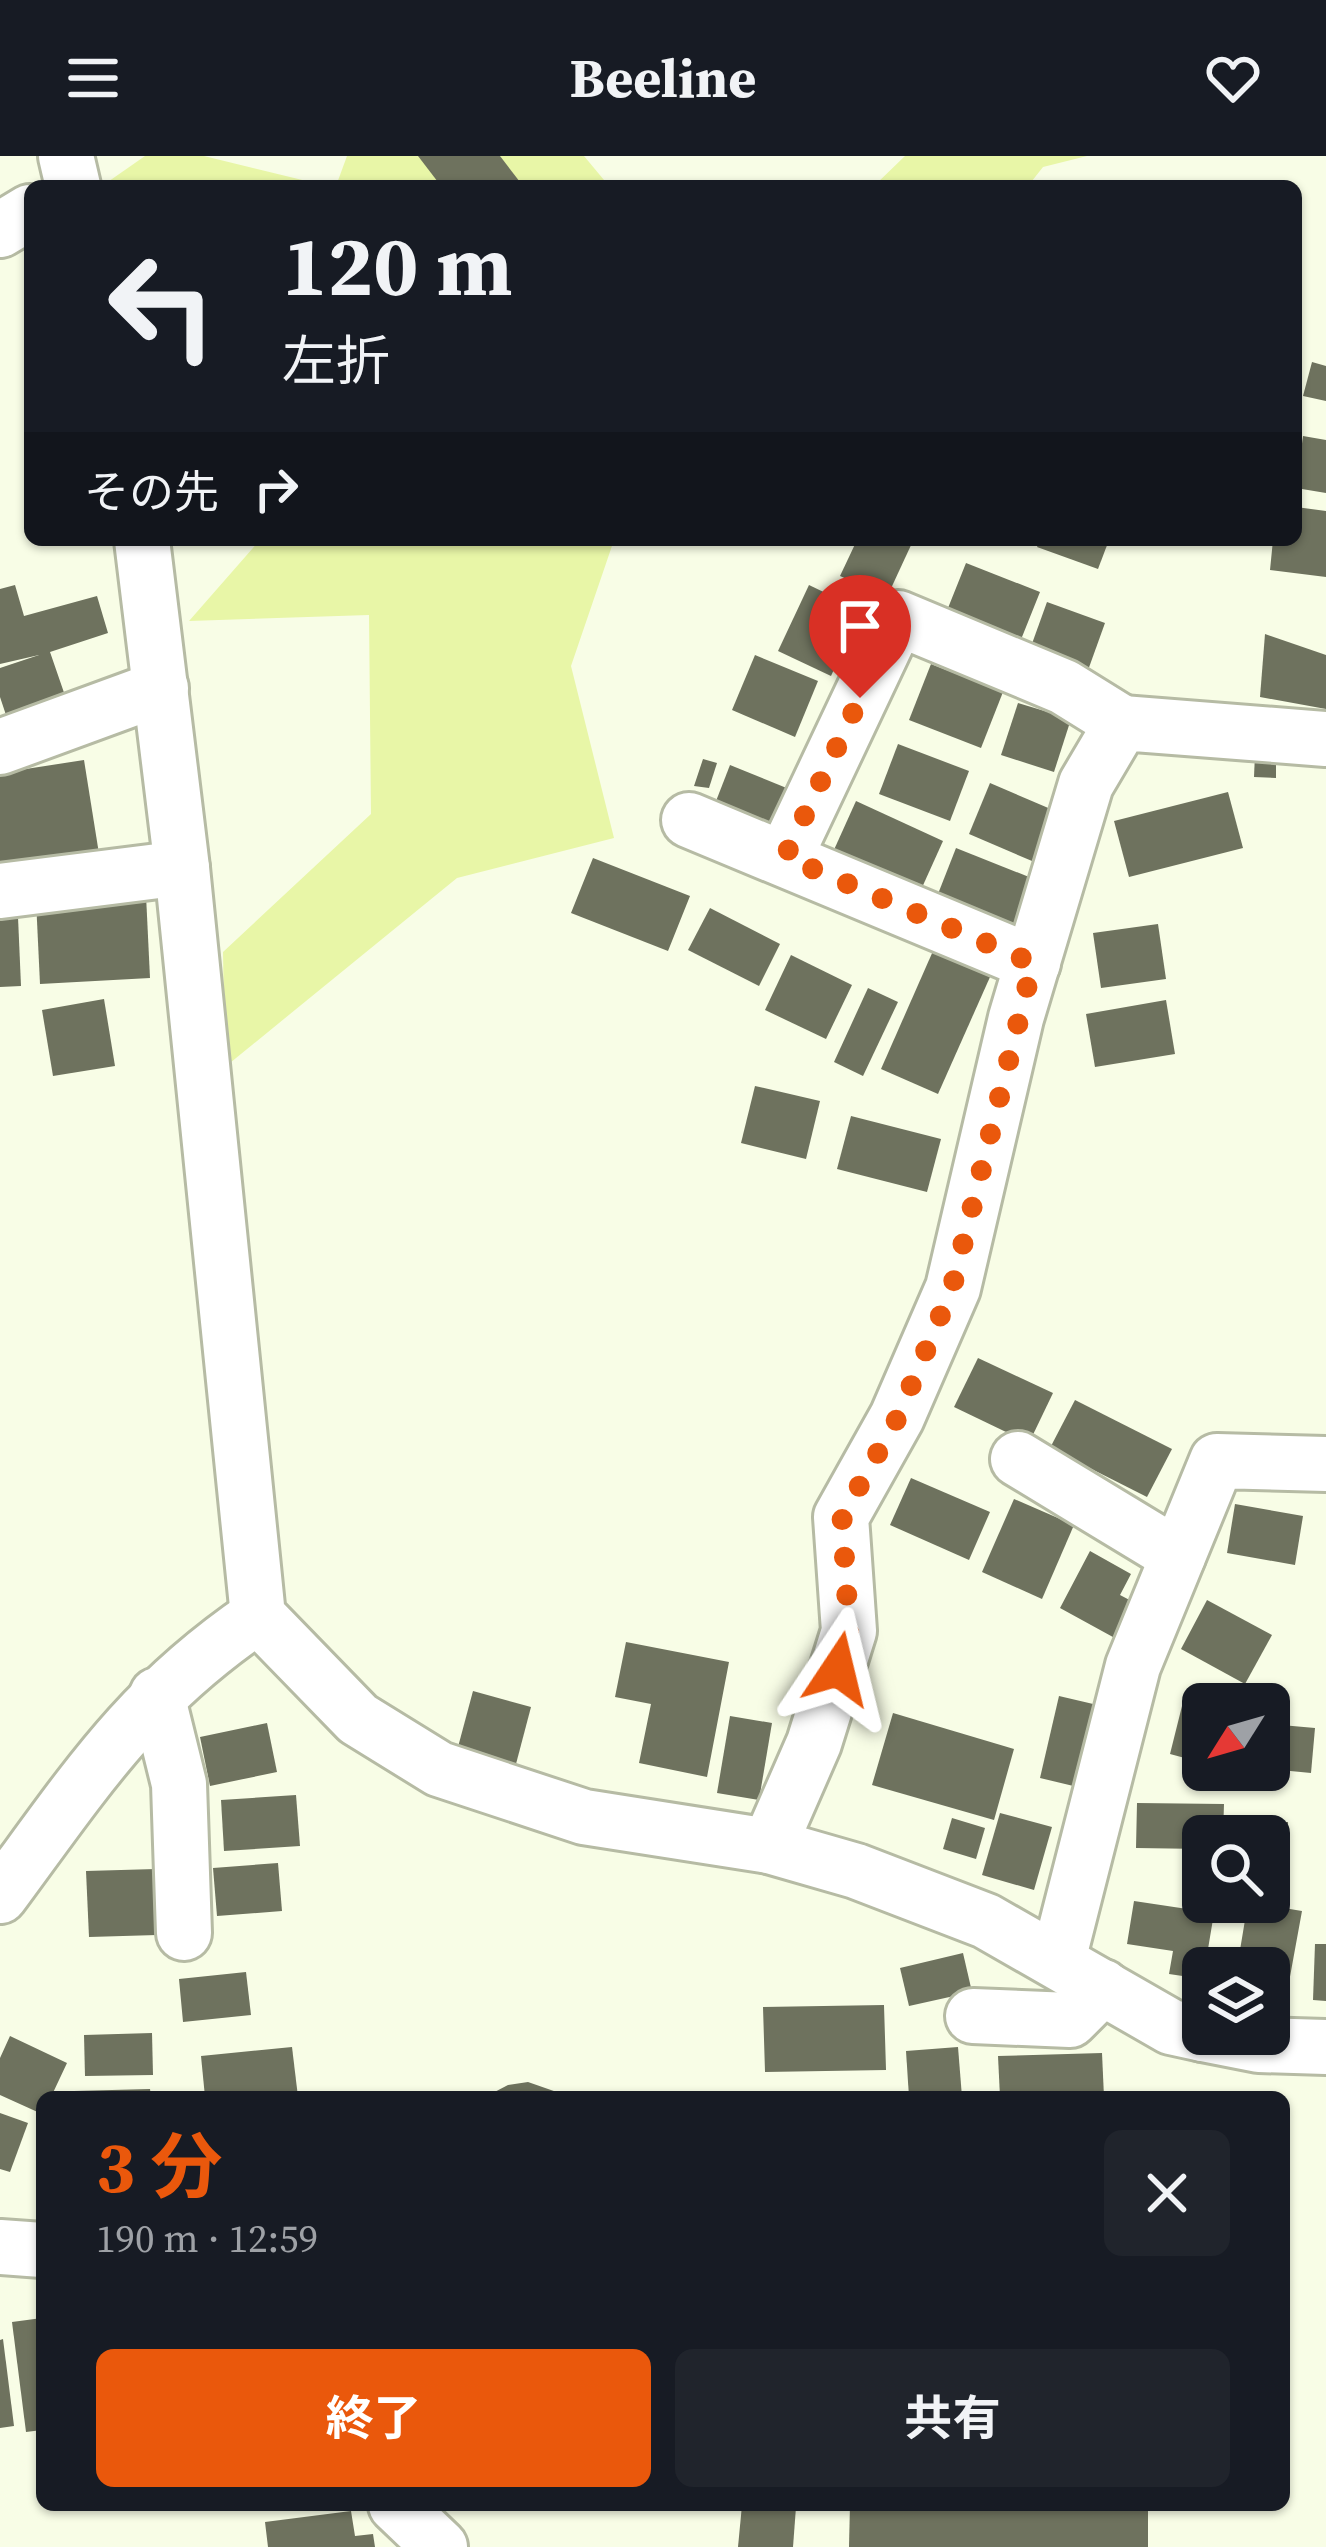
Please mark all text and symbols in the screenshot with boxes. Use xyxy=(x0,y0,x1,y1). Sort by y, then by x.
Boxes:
text: Beeline xyxy=(570,41,756,115)
icon: menu xyxy=(60,45,126,111)
icon: heart xyxy=(1200,45,1266,111)
text: 120 m xyxy=(282,208,513,323)
icon: left xyxy=(84,228,240,384)
text: 左折 xyxy=(282,324,390,398)
icon: right xyxy=(243,456,309,522)
text: その先 xyxy=(84,461,219,523)
pin xyxy=(809,575,911,698)
icon: arrive xyxy=(827,593,893,659)
position arrow xyxy=(775,1606,901,1732)
north arrow xyxy=(1182,1683,1290,1791)
map controls xyxy=(1182,1683,1290,2055)
button: search xyxy=(1182,1815,1290,1923)
button: layers xyxy=(1182,1947,1290,2055)
text: 3 分 xyxy=(96,2117,222,2216)
button: close xyxy=(1104,2130,1230,2256)
text: 190 m · 12:59 xyxy=(96,2212,318,2265)
button: 終了 xyxy=(96,2349,651,2487)
button: 共有 xyxy=(675,2349,1230,2487)

